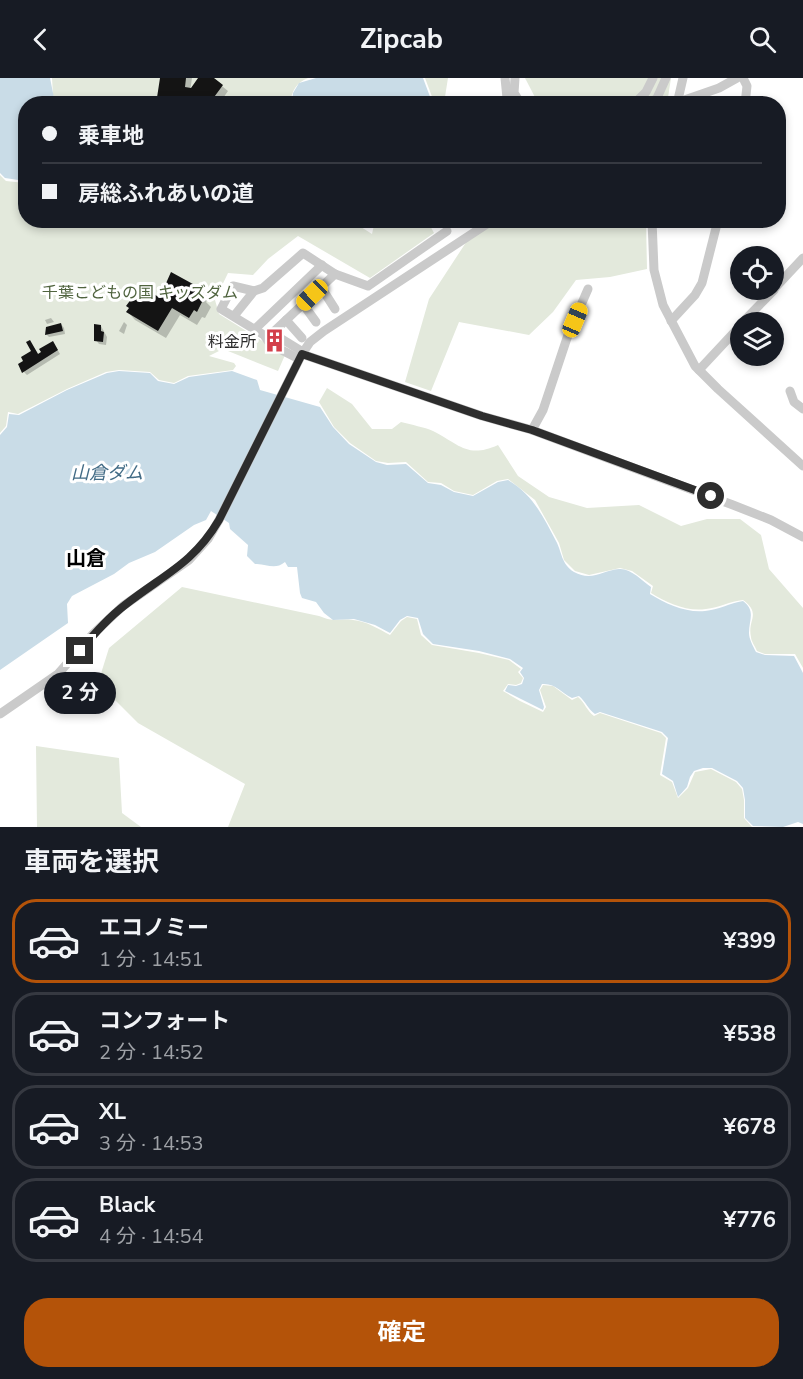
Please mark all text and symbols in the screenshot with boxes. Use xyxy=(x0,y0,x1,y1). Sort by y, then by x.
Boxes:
text: Zipcab xyxy=(360,21,443,58)
icon: back xyxy=(24,23,57,56)
icon: search xyxy=(746,23,779,56)
text: 乗車地 xyxy=(78,121,144,151)
text: 房総ふれあいの道 xyxy=(78,179,254,209)
map controls xyxy=(730,246,784,366)
button: locate xyxy=(730,246,784,300)
car xyxy=(293,276,331,314)
park label: 千葉こどもの国 キッズダム xyxy=(42,282,238,304)
car xyxy=(560,300,590,340)
button: layers xyxy=(730,312,784,366)
building icon: 料金所 xyxy=(261,328,287,354)
place label: 料金所 xyxy=(208,331,256,353)
water label: 山倉ダム xyxy=(71,461,143,485)
route start xyxy=(697,482,724,509)
district label: 山倉 xyxy=(66,545,106,572)
route end xyxy=(66,637,93,664)
callout: 2 分 xyxy=(44,672,116,714)
text: 2 分 xyxy=(61,679,99,706)
text: 車両を選択 xyxy=(24,844,159,881)
text: エコノミー xyxy=(99,913,209,943)
icon: car xyxy=(27,914,81,968)
text: ¥399 xyxy=(723,926,776,956)
text: 1 分 · 14:51 xyxy=(99,946,204,973)
text: コンフォート xyxy=(99,1006,230,1036)
icon: car xyxy=(27,1007,81,1061)
text: ¥538 xyxy=(723,1019,776,1049)
text: 2 分 · 14:52 xyxy=(99,1039,204,1066)
text: XL xyxy=(99,1097,126,1127)
icon: car xyxy=(27,1100,81,1154)
text: ¥678 xyxy=(723,1112,776,1142)
text: 3 分 · 14:53 xyxy=(99,1130,204,1157)
text: Black xyxy=(99,1190,155,1220)
icon: car xyxy=(27,1193,81,1247)
text: ¥776 xyxy=(723,1205,776,1235)
text: 4 分 · 14:54 xyxy=(99,1223,204,1250)
button: 確定 xyxy=(24,1298,779,1367)

